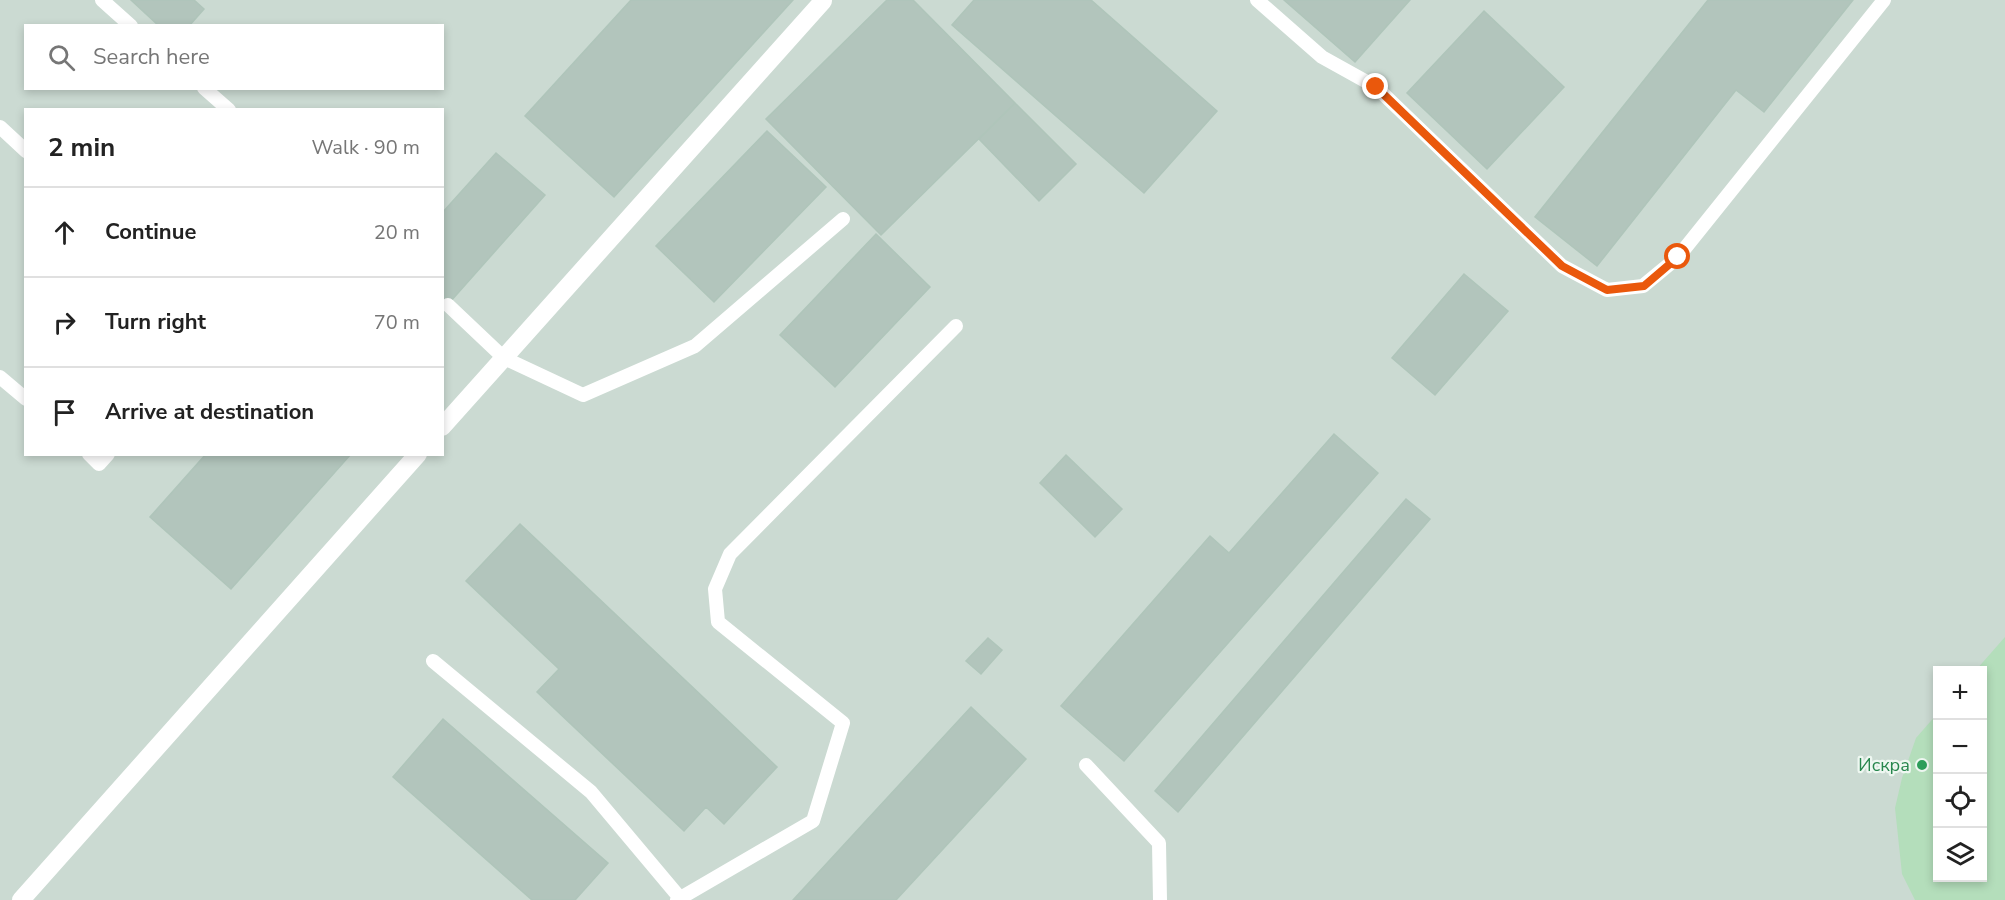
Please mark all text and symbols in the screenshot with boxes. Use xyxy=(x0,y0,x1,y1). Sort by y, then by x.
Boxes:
search box xyxy=(24,24,444,90)
icon: search xyxy=(45,41,78,74)
text: Search here xyxy=(93,42,210,72)
route end xyxy=(1362,73,1388,99)
text: 2 min xyxy=(48,130,115,165)
text: Walk · 90 m xyxy=(312,134,420,161)
icon: ahead xyxy=(48,216,81,249)
text: Continue xyxy=(105,217,196,247)
text: 20 m xyxy=(374,219,420,246)
route start xyxy=(1664,243,1690,269)
icon: right xyxy=(48,306,81,339)
text: Turn right xyxy=(105,307,206,337)
text: 70 m xyxy=(374,309,420,336)
icon: arrive xyxy=(48,396,81,429)
text: Arrive at destination xyxy=(105,397,314,427)
map controls xyxy=(1933,666,1987,882)
button: + xyxy=(1933,666,1987,720)
button: − xyxy=(1933,720,1987,774)
place label: Искра xyxy=(1858,753,1910,777)
marker: Искра xyxy=(1915,758,1929,772)
button: locate xyxy=(1933,774,1987,828)
button: layers xyxy=(1933,828,1987,882)

